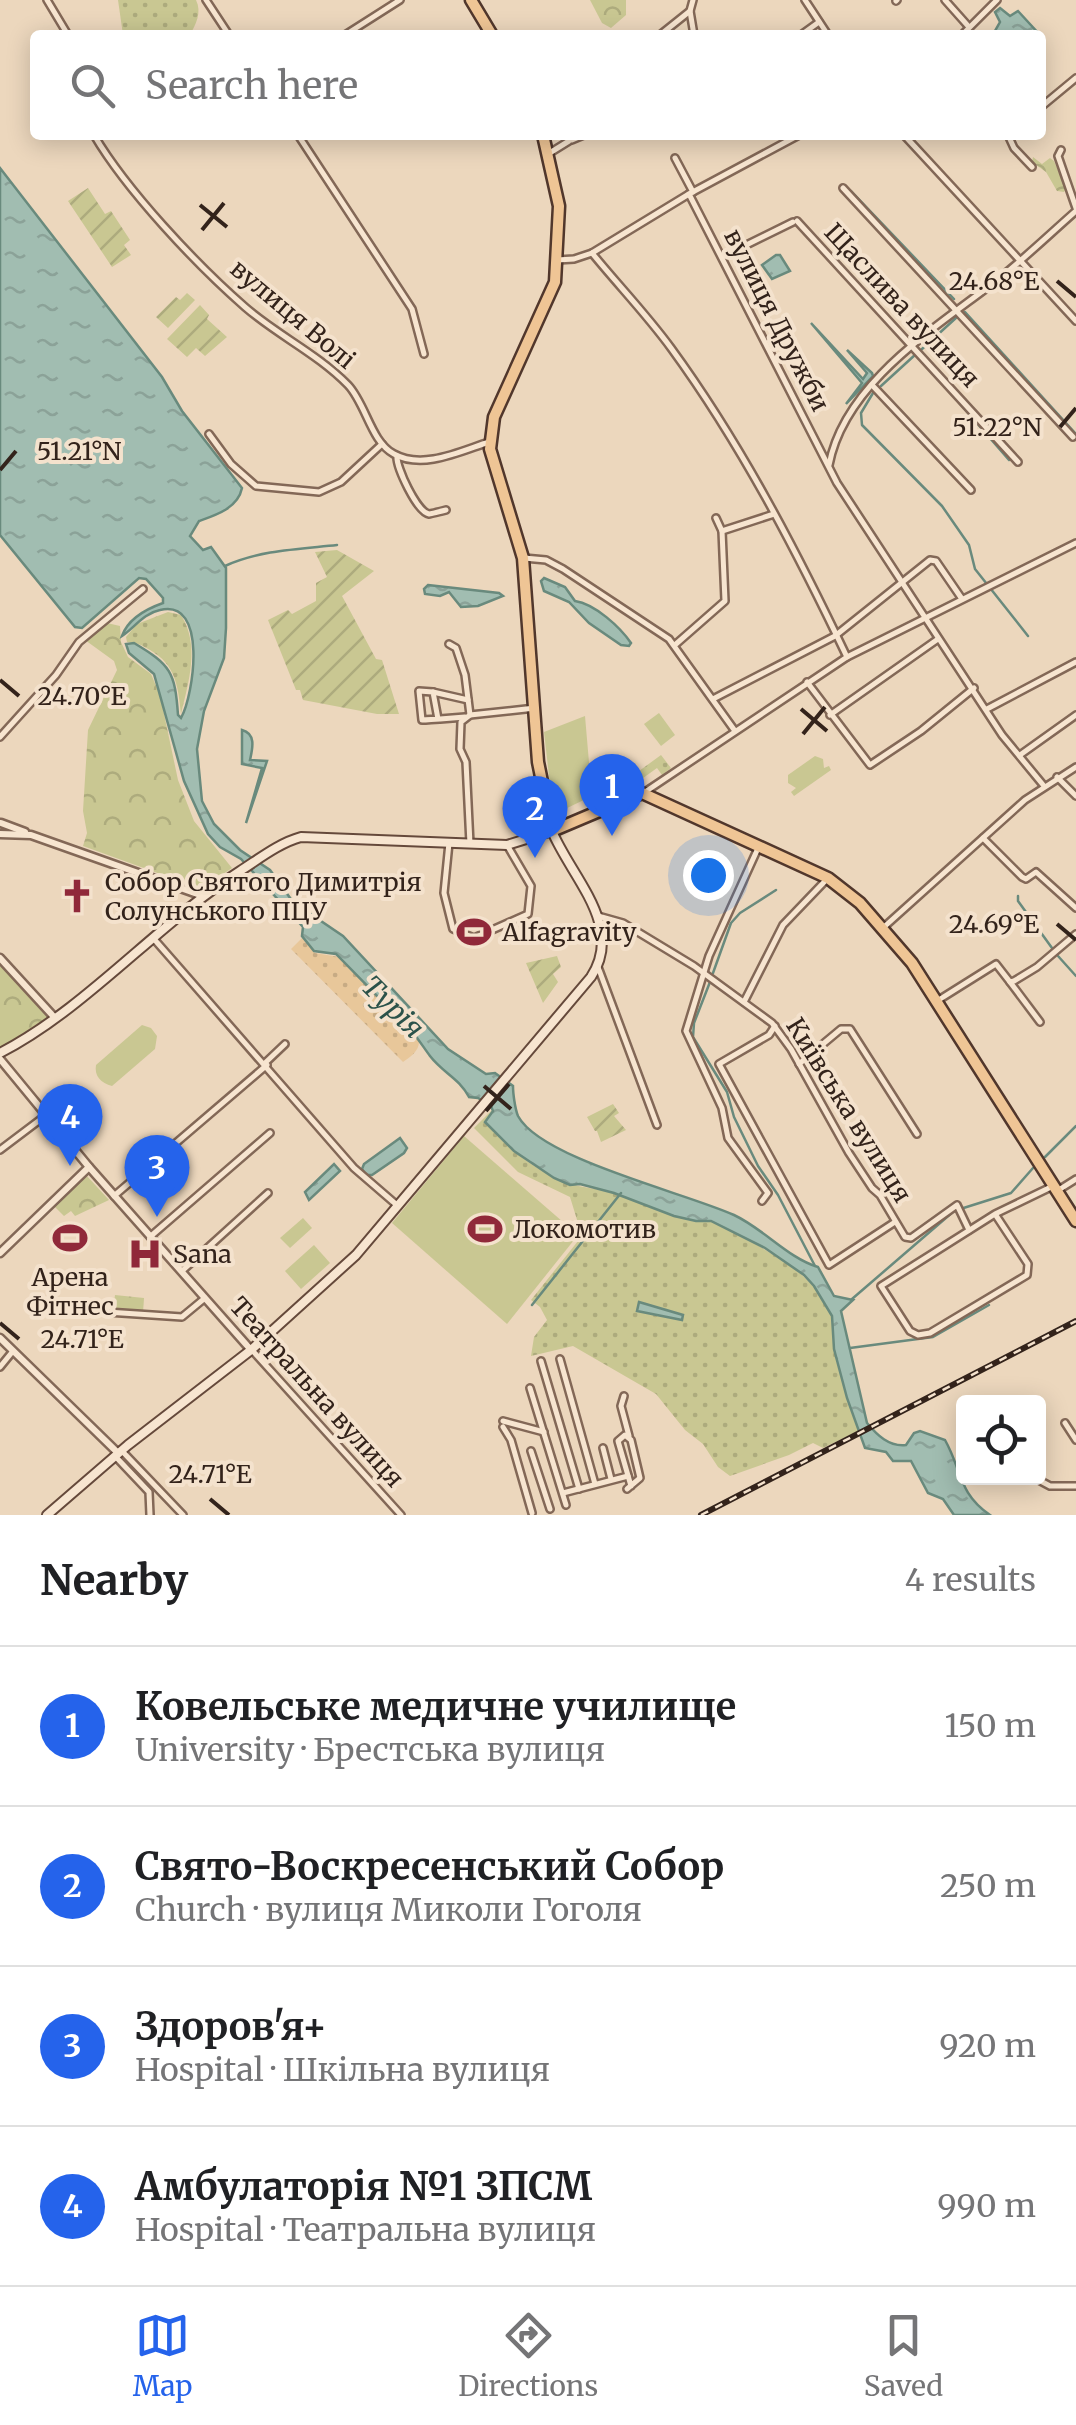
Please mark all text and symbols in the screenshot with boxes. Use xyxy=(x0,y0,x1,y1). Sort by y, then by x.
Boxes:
search box xyxy=(30,30,1046,140)
icon: search xyxy=(65,58,120,113)
text: Search here xyxy=(145,62,358,109)
street label: Щаслива вулиця xyxy=(818,216,986,394)
street label: вулиця Дружби xyxy=(717,224,837,416)
street label: вулиця Волі xyxy=(224,252,362,376)
text: 24.68°E xyxy=(949,265,1039,297)
text: 51.22°N xyxy=(952,411,1042,443)
text: 51.21°N xyxy=(37,435,121,467)
text: 24.70°E xyxy=(38,680,127,712)
pin: 1 xyxy=(580,754,644,836)
pin: 2 xyxy=(502,776,568,858)
your location xyxy=(683,850,734,901)
place label: Собор Святого Димитрія Солунського ПЦУ xyxy=(105,866,422,927)
church icon: Собор Святого Димитрія Солунського ПЦУ xyxy=(58,877,96,915)
text: 24.69°E xyxy=(949,908,1039,940)
sports icon: Alfagravity xyxy=(455,913,493,951)
place label: Alfagravity xyxy=(501,916,637,948)
water label: Турія xyxy=(354,968,432,1046)
street label: Київська вулиця xyxy=(779,1012,919,1208)
pin: 4 xyxy=(38,1084,102,1166)
pin: 3 xyxy=(124,1134,190,1217)
sports icon: Локомотив xyxy=(466,1210,504,1248)
place label: Локомотив xyxy=(513,1213,656,1245)
sports icon: Арена Фітнес xyxy=(51,1219,89,1257)
hospital icon: Sana xyxy=(126,1235,164,1273)
place label: Sana xyxy=(173,1238,232,1270)
place label: Арена Фітнес xyxy=(26,1261,114,1322)
street label: Театральна вулиця xyxy=(223,1290,411,1494)
text: 24.71°E xyxy=(40,1323,124,1355)
map controls xyxy=(956,1395,1046,1485)
button: locate xyxy=(956,1395,1046,1485)
text: 24.71°E xyxy=(168,1458,252,1490)
text: Nearby xyxy=(40,1554,188,1606)
text: 4 results xyxy=(905,1560,1036,1600)
text: Ковельське медичне училище xyxy=(135,1683,736,1730)
text: 1 xyxy=(65,1706,80,1746)
text: 150 m xyxy=(944,1706,1036,1746)
text: University · Брестська вулиця xyxy=(135,1730,605,1770)
text: Свято-Воскресенський Собор xyxy=(135,1843,724,1890)
text: 2 xyxy=(63,1866,82,1906)
text: 250 m xyxy=(940,1866,1036,1906)
text: Church · вулиця Миколи Гоголя xyxy=(135,1890,642,1930)
text: Здоров'я+ xyxy=(135,2003,327,2050)
text: 3 xyxy=(63,2026,82,2066)
text: 920 m xyxy=(939,2026,1036,2066)
text: Hospital · Шкільна вулиця xyxy=(135,2050,550,2090)
text: Амбулаторія №1 ЗПСМ xyxy=(135,2163,592,2210)
text: 4 xyxy=(62,2186,83,2226)
text: 990 m xyxy=(937,2186,1036,2226)
text: Hospital · Театральна вулиця xyxy=(135,2210,596,2250)
tab: Map xyxy=(133,2308,193,2404)
tab: Directions xyxy=(458,2308,598,2404)
tab: Saved xyxy=(864,2308,943,2404)

